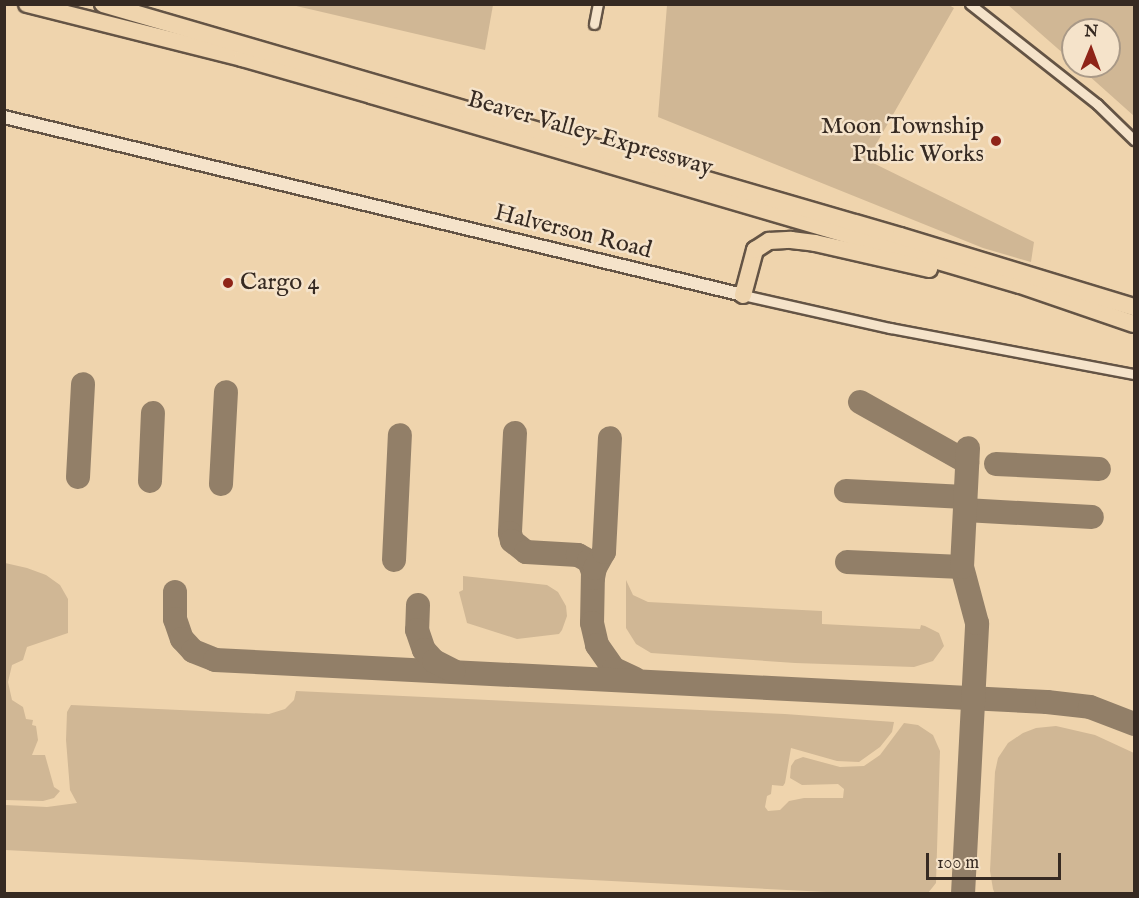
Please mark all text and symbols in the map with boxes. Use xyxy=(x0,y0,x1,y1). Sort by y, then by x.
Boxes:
north arrow xyxy=(1061,18,1121,78)
text: N xyxy=(1084,22,1098,42)
street label: Beaver Valley Expressway xyxy=(464,85,716,183)
place label: Moon Township Public Works xyxy=(821,113,984,169)
marker: Moon Township Public Works xyxy=(989,134,1003,148)
street label: Halverson Road xyxy=(491,199,655,265)
place label: Cargo 4 xyxy=(240,269,319,297)
marker: Cargo 4 xyxy=(221,276,235,290)
scale bar xyxy=(929,841,1064,879)
text: 100 m xyxy=(937,852,979,875)

